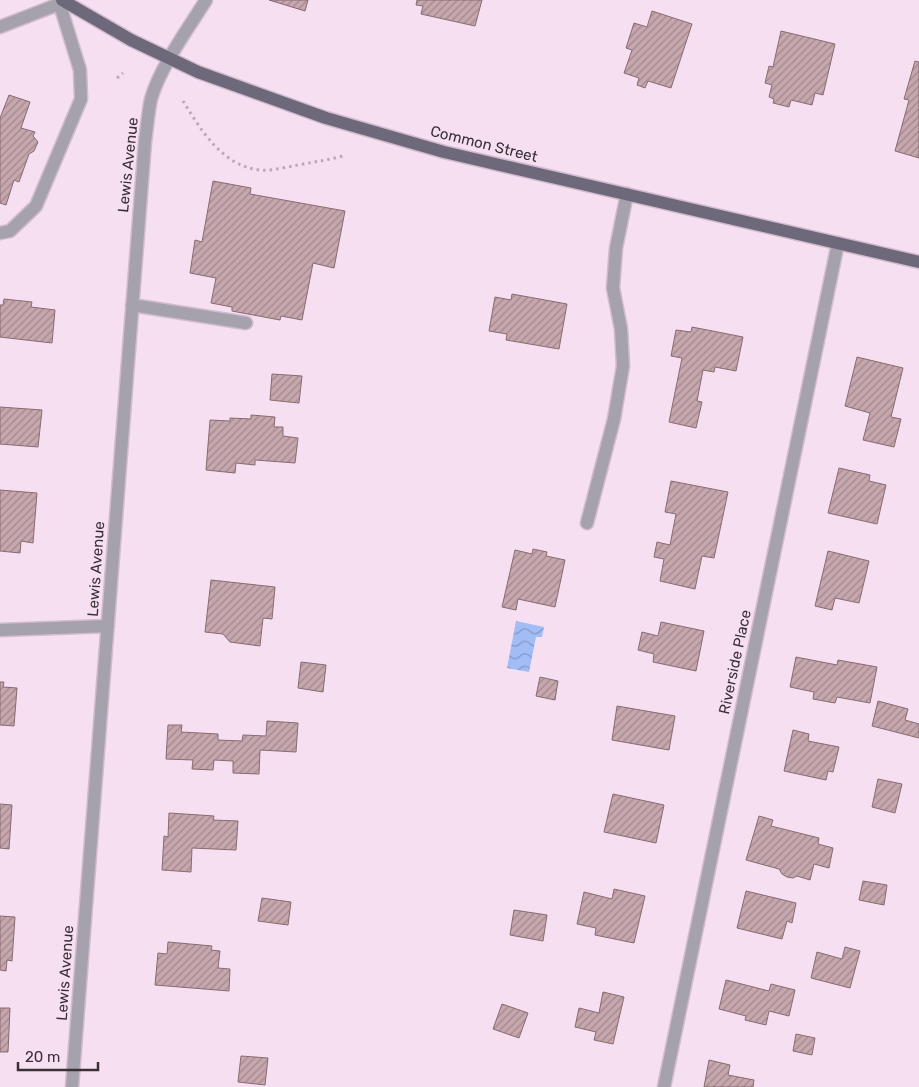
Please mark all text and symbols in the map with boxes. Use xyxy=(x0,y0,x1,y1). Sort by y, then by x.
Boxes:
street label: Lewis Avenue xyxy=(114,117,142,213)
street label: Common Street xyxy=(428,122,540,166)
street label: Lewis Avenue xyxy=(84,521,108,617)
street label: Riverside Place xyxy=(715,608,755,716)
street label: Lewis Avenue xyxy=(53,925,77,1021)
scale bar xyxy=(18,1040,98,1072)
text: 20 m xyxy=(25,1048,60,1066)

